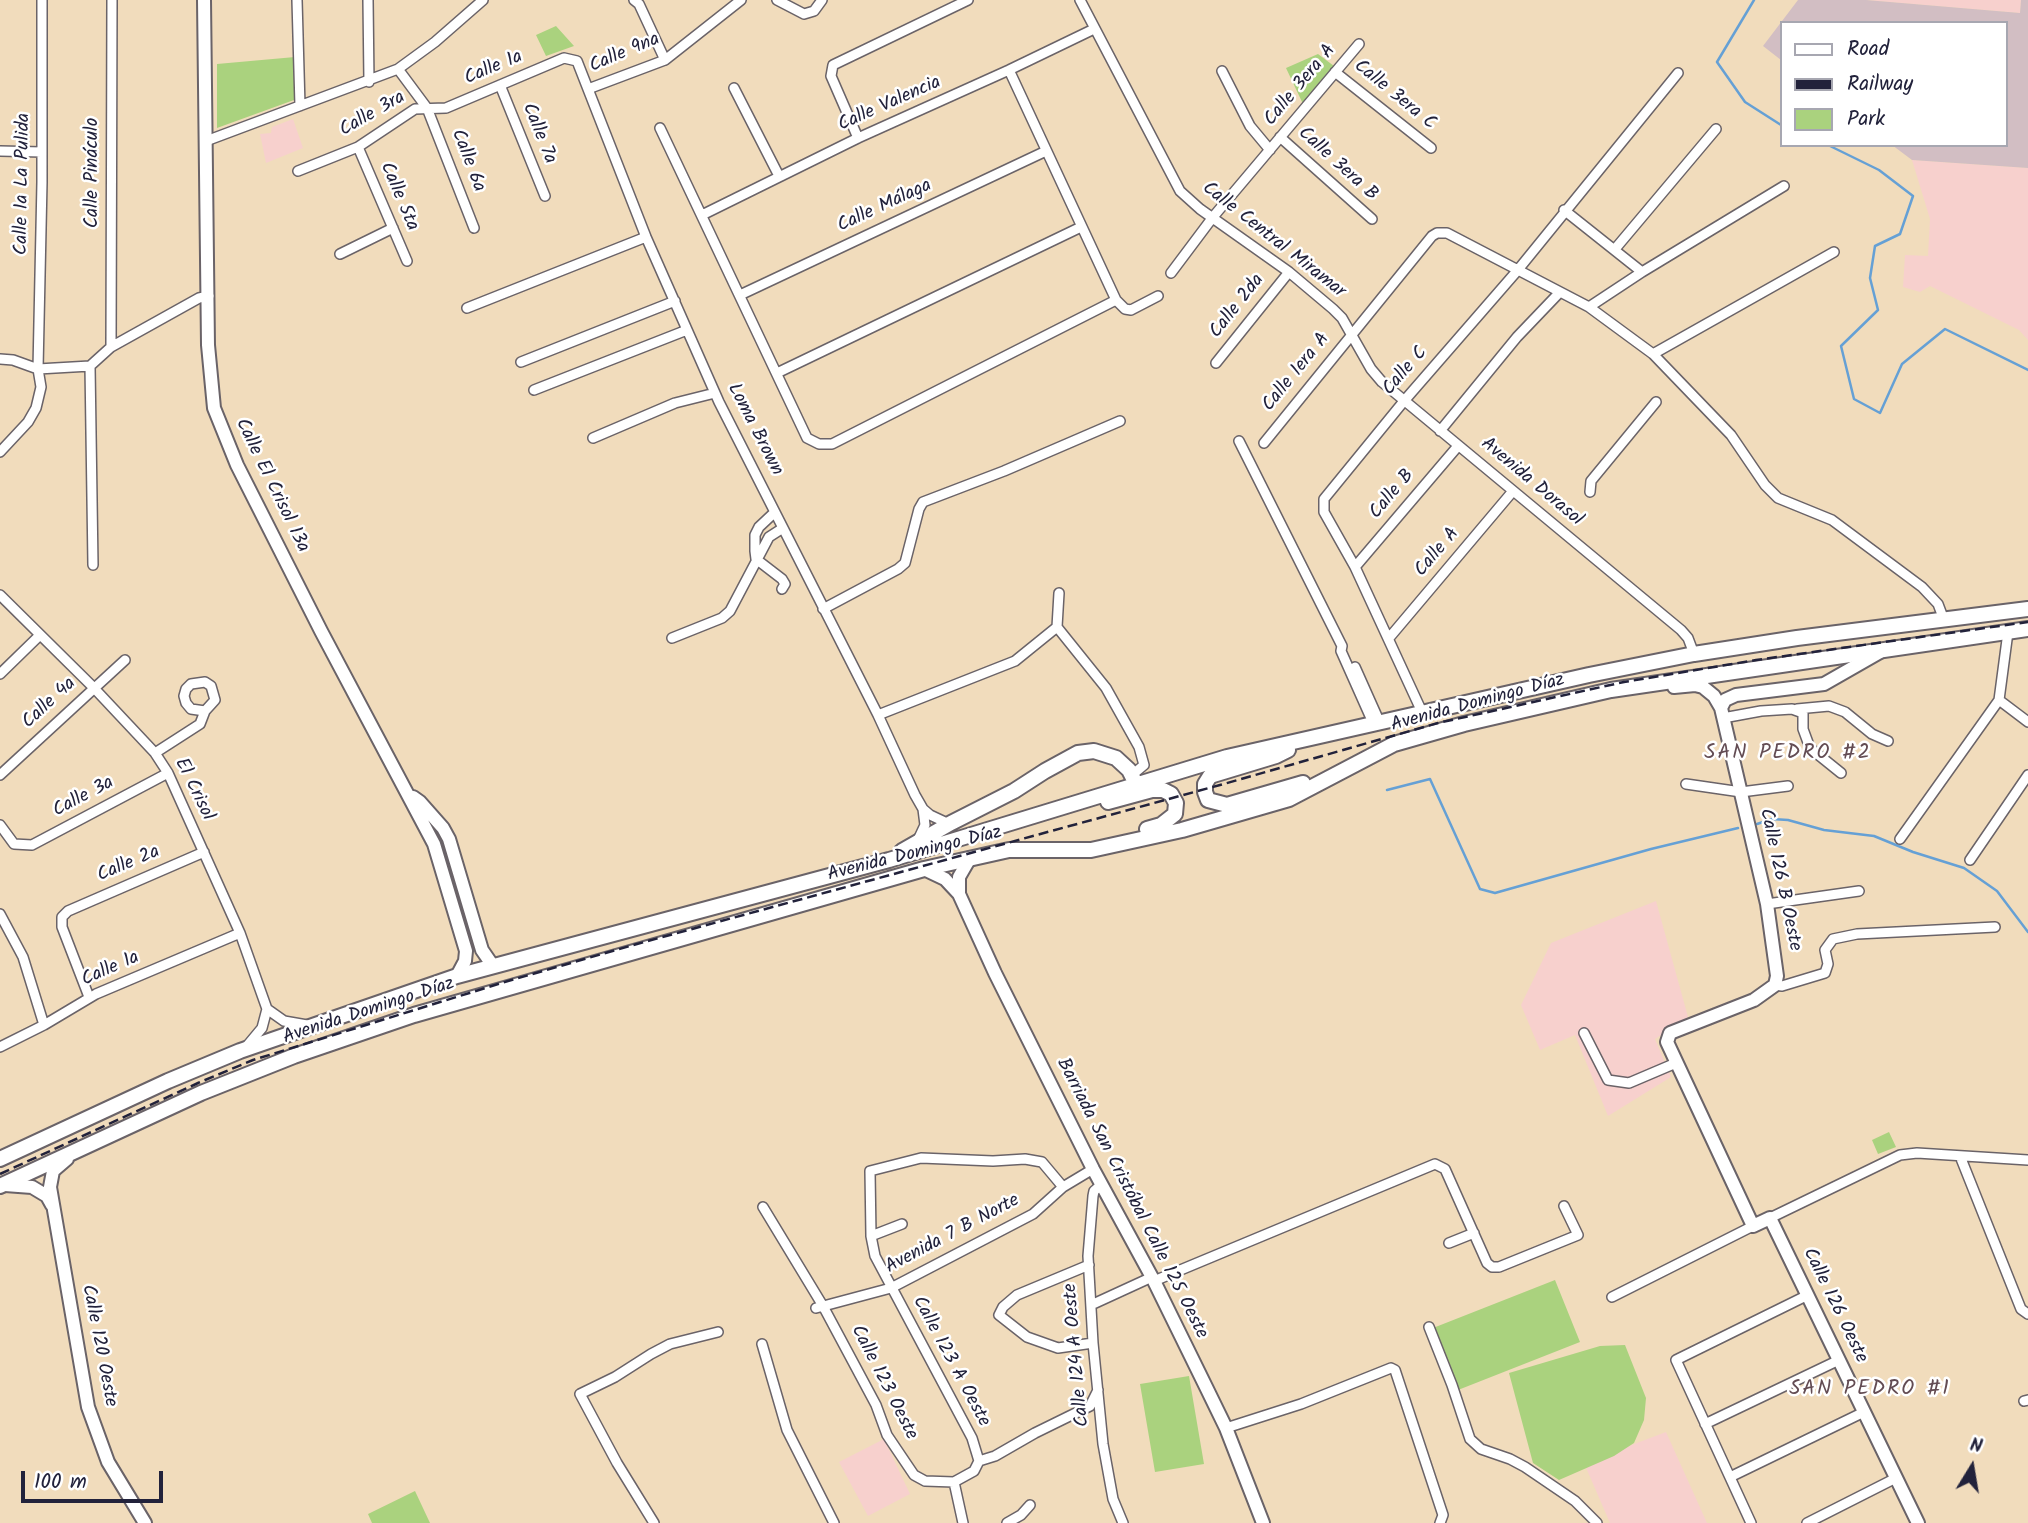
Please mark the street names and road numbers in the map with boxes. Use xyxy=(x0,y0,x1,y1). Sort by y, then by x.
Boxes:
street label: Calle 9na xyxy=(586,29,664,79)
street label: Calle 3era A xyxy=(1260,41,1342,131)
street label: Calle 1a xyxy=(462,47,526,91)
street label: Calle 3era C xyxy=(1348,56,1440,136)
street label: Calle Valencia xyxy=(835,72,945,138)
street label: Calle 3ra xyxy=(336,87,410,143)
street label: Calle 7a xyxy=(516,100,560,168)
street label: Calle 1a La Pulida xyxy=(11,113,37,255)
street label: Calle Pináculo xyxy=(83,118,105,228)
street label: Calle 3era B xyxy=(1292,123,1382,207)
street label: Calle 6a xyxy=(445,126,489,196)
street label: Calle 5ta xyxy=(373,159,423,235)
street label: Calle Málaga xyxy=(834,175,936,239)
street label: Calle Central Miramar xyxy=(1197,178,1349,304)
street label: Calle 2da xyxy=(1206,270,1270,344)
street label: Calle 1era A xyxy=(1258,329,1336,417)
street label: Calle C xyxy=(1379,343,1433,401)
street label: Loma Brown xyxy=(721,380,787,480)
street label: Calle El Crisol 13a xyxy=(229,415,313,557)
street label: Avenida Dorasol xyxy=(1475,434,1587,532)
street label: Calle B xyxy=(1366,466,1420,524)
street label: Calle A xyxy=(1411,524,1465,582)
street label: Avenida Domingo Díaz xyxy=(1389,670,1567,738)
street label: Calle 4a xyxy=(18,673,82,735)
street label: El Crisol xyxy=(168,755,218,825)
street label: Calle 3a xyxy=(50,773,118,823)
street label: Calle 126 B Oeste xyxy=(1753,807,1805,953)
street label: Avenida Domingo Díaz xyxy=(826,822,1004,888)
street label: Calle 2a xyxy=(94,842,164,888)
street label: Calle 1a xyxy=(79,947,143,993)
street label: Avenida Domingo Díaz xyxy=(280,974,458,1050)
street label: Barriada San Cristóbal Calle 125 Oeste xyxy=(1050,1055,1212,1343)
street label: Avenida 7 B Norte xyxy=(882,1190,1024,1280)
street label: Calle 126 Oeste xyxy=(1796,1245,1872,1367)
street label: Calle 124 A Oeste xyxy=(1060,1282,1096,1428)
street label: Calle 120 Oeste xyxy=(75,1283,121,1409)
street label: Calle 123 A Oeste xyxy=(906,1293,994,1431)
street label: Calle 123 Oeste xyxy=(844,1322,922,1444)

